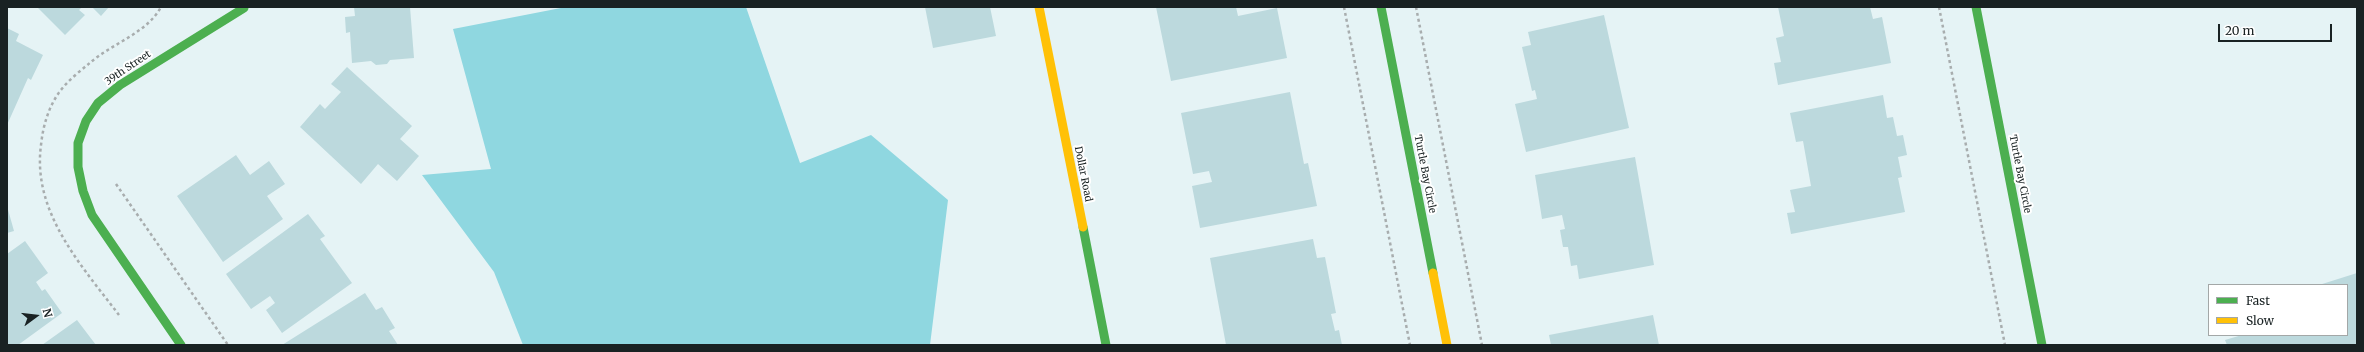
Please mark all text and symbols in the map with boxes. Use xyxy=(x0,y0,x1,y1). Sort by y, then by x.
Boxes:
scale bar xyxy=(2220,16,2334,42)
text: 20 m xyxy=(2225,23,2254,38)
street label: 39th Street xyxy=(103,48,153,88)
street label: Turtle Bay Circle xyxy=(1412,134,1438,214)
street label: Turtle Bay Circle xyxy=(2007,134,2033,214)
street label: Dollar Road xyxy=(1072,145,1094,203)
legend xyxy=(2208,284,2348,336)
text: Fast xyxy=(2246,293,2270,308)
north arrow xyxy=(16,296,56,336)
text: N xyxy=(40,307,55,319)
text: Slow xyxy=(2246,313,2274,328)

